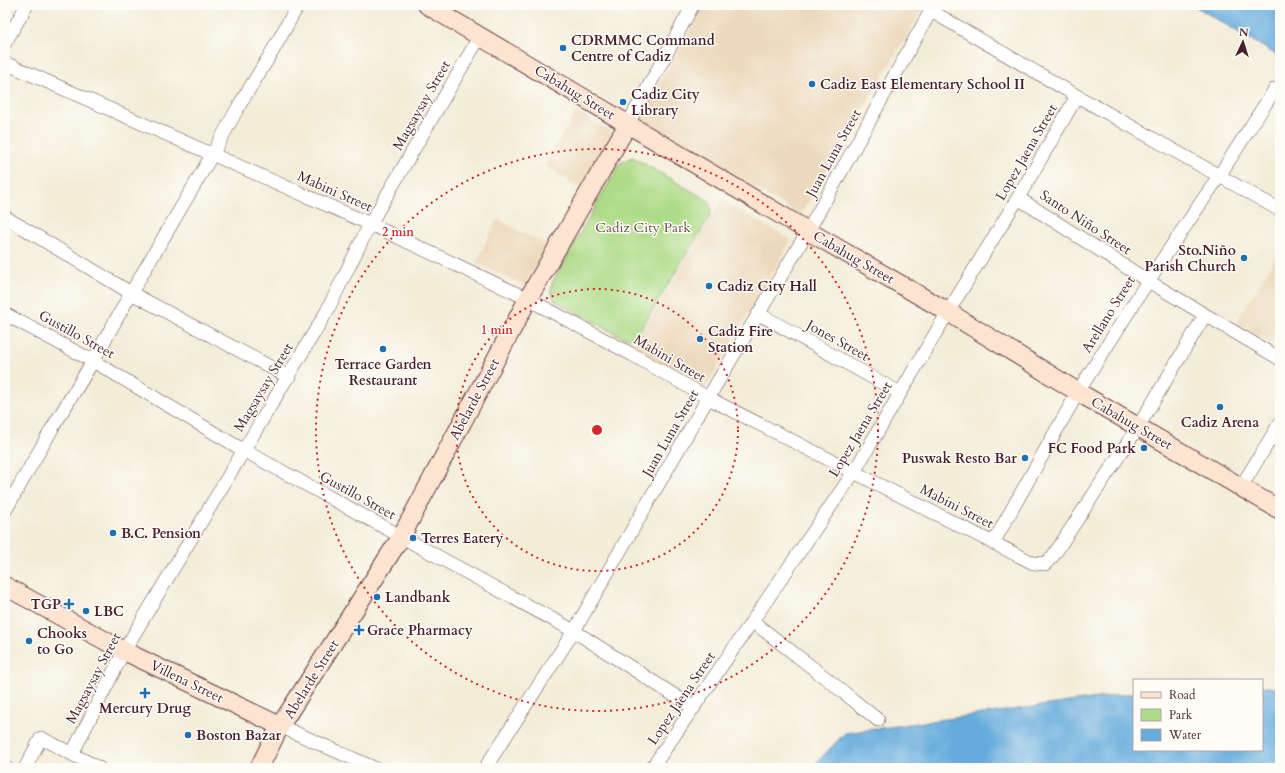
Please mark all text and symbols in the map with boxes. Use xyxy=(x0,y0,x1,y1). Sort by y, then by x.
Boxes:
north arrow xyxy=(1223,22,1263,62)
text: N xyxy=(1238,25,1249,40)
place label: CDRMMC Command Centre of Cadiz xyxy=(571,31,715,66)
marker: CDRMMC Command Centre of Cadiz xyxy=(558,43,568,53)
street label: Magsaysay Street xyxy=(388,56,455,154)
street label: Cabahug Street xyxy=(531,61,619,124)
place label: Cadiz East Elementary School II xyxy=(820,75,1025,94)
marker: Cadiz East Elementary School II xyxy=(807,79,817,89)
place label: Cadiz City Library xyxy=(631,85,700,120)
marker: Cadiz City Library xyxy=(618,97,628,107)
street label: Lopez Jaena Street xyxy=(991,100,1062,204)
street label: Juan Luna Street xyxy=(800,105,866,202)
street label: Mabini Street xyxy=(294,167,376,217)
street label: Santo Niño Street xyxy=(1036,186,1136,259)
park label: Cadiz City Park xyxy=(595,218,691,237)
text: 2 min xyxy=(382,224,414,240)
street label: Cabahug Street xyxy=(810,226,898,289)
place label: Sto.Niño Parish Church xyxy=(1144,241,1236,276)
marker: Sto.Niño Parish Church xyxy=(1239,253,1249,263)
street label: Arellano Street xyxy=(1077,272,1140,356)
place label: Cadiz City Hall xyxy=(717,277,817,296)
marker: Cadiz City Hall xyxy=(704,281,714,291)
street label: Gustillo Street xyxy=(35,306,119,363)
street label: Jones Street xyxy=(801,314,873,366)
text: 1 min xyxy=(481,322,513,338)
place label: Cadiz Fire Station xyxy=(708,322,773,357)
street label: Mabini Street xyxy=(630,330,710,387)
marker: Cadiz Fire Station xyxy=(695,334,705,344)
street label: Magsaysay Street xyxy=(229,339,298,435)
marker: Terrace Garden Restaurant xyxy=(378,344,388,354)
place label: Terrace Garden Restaurant xyxy=(334,355,432,390)
street label: Abelarde Street xyxy=(445,355,504,443)
street label: Lopez Jaena Street xyxy=(824,377,897,481)
street label: Juan Luna Street xyxy=(637,386,703,482)
street label: Cabahug Street xyxy=(1088,392,1176,455)
marker: Cadiz Arena xyxy=(1215,402,1225,412)
place label: Cadiz Arena xyxy=(1181,413,1259,432)
centre of rings xyxy=(590,423,604,437)
place label: FC Food Park xyxy=(1048,439,1136,458)
marker: FC Food Park xyxy=(1139,443,1149,453)
place label: Puswak Resto Bar xyxy=(902,449,1017,468)
marker: Puswak Resto Bar xyxy=(1020,453,1030,463)
street label: Gustillo Street xyxy=(316,467,400,524)
street label: Mabini Street xyxy=(917,480,997,533)
place label: B.C. Pension xyxy=(121,524,201,543)
marker: B.C. Pension xyxy=(108,528,118,538)
place label: Terres Eatery xyxy=(421,529,503,548)
marker: Terres Eatery xyxy=(408,533,418,543)
place label: Landbank xyxy=(385,588,451,607)
marker: Landbank xyxy=(372,592,382,602)
place label: TGP xyxy=(30,595,61,614)
marker: TGP xyxy=(64,599,74,609)
place label: LBC xyxy=(94,602,124,621)
marker: LBC xyxy=(81,606,91,616)
place label: Grace Pharmacy xyxy=(367,621,473,640)
place label: Chooks to Go xyxy=(37,624,87,659)
marker: Grace Pharmacy xyxy=(354,625,364,635)
street label: Magsaysay Street xyxy=(61,629,126,727)
marker: Chooks to Go xyxy=(24,636,34,646)
street label: Abelarde Street xyxy=(280,636,344,722)
street label: Lopez Jaena Street xyxy=(643,648,720,749)
street label: Villena Street xyxy=(147,656,227,708)
legend xyxy=(1133,679,1263,751)
text: Road xyxy=(1169,687,1196,703)
marker: Mercury Drug xyxy=(140,688,150,698)
place label: Mercury Drug xyxy=(99,699,192,718)
text: Park xyxy=(1169,707,1193,723)
place label: Boston Bazar xyxy=(196,726,282,745)
text: Water xyxy=(1168,727,1202,743)
marker: Boston Bazar xyxy=(183,730,193,740)

